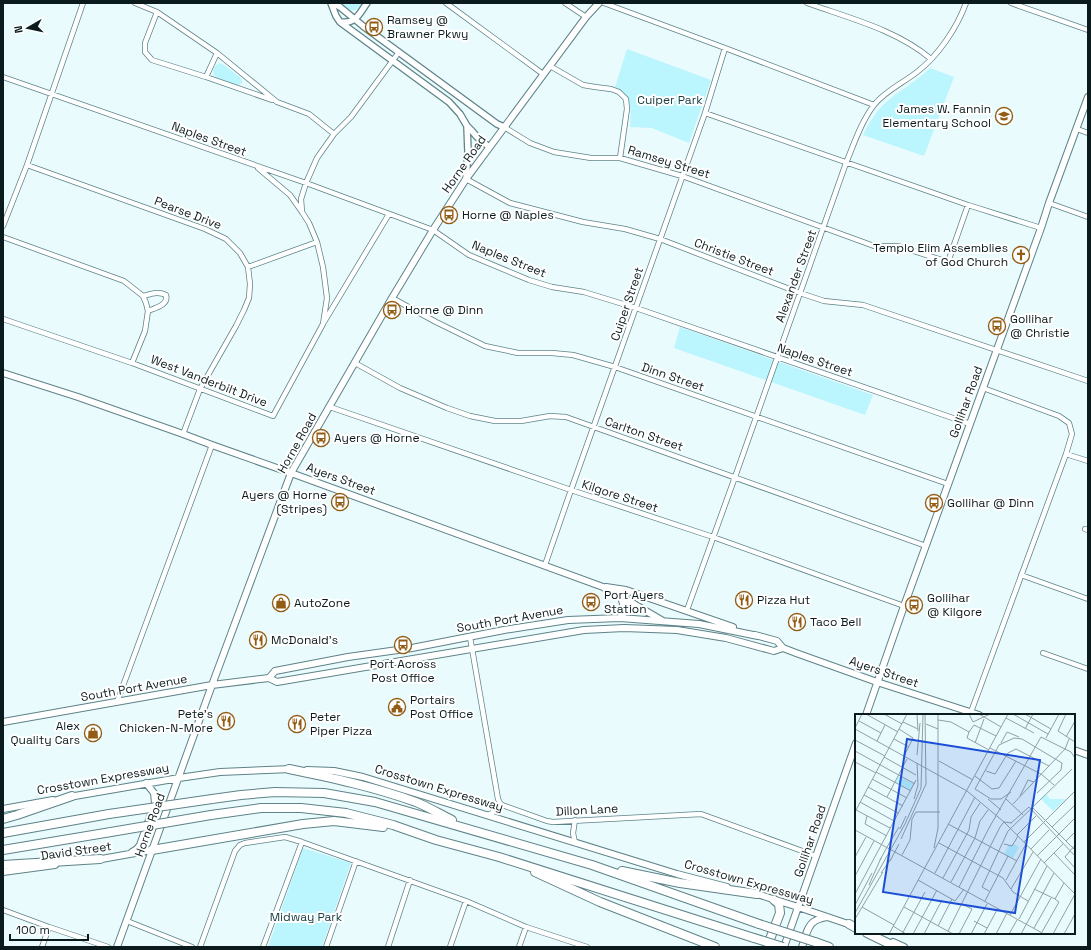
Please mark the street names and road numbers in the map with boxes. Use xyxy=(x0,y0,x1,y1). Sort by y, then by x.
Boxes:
street label: Naples Street xyxy=(169,118,249,160)
street label: Horne Road xyxy=(438,132,490,196)
street label: Ramsey Street xyxy=(626,142,712,182)
street label: Pearse Drive xyxy=(152,193,224,233)
street label: Alexander Street xyxy=(772,227,820,325)
street label: Christie Street xyxy=(692,234,776,280)
street label: Naples Street xyxy=(470,237,548,281)
street label: Cuiper Street xyxy=(607,265,647,343)
street label: Naples Street xyxy=(775,340,855,380)
street label: West Vanderbilt Drive xyxy=(148,351,270,411)
street label: Dinn Street xyxy=(639,359,707,395)
street label: Gollihar Road xyxy=(946,364,986,440)
street label: Horne Road xyxy=(274,410,320,476)
street label: Carlton Street xyxy=(603,413,685,455)
street label: Ayers Street xyxy=(304,459,378,499)
street label: Kilgore Street xyxy=(580,476,660,516)
street label: South Port Avenue xyxy=(456,602,564,636)
street label: Ayers Street xyxy=(847,653,921,691)
street label: South Port Avenue xyxy=(80,671,188,705)
street label: Crosstown Expressway xyxy=(36,760,170,798)
street label: Crosstown Expressway xyxy=(373,761,505,815)
street label: Horne Road xyxy=(131,791,169,859)
street label: Dillon Lane xyxy=(555,800,619,820)
street label: Gollihar Road xyxy=(790,803,830,879)
street label: David Street xyxy=(40,838,112,864)
street label: Crosstown Expressway xyxy=(683,856,815,908)

